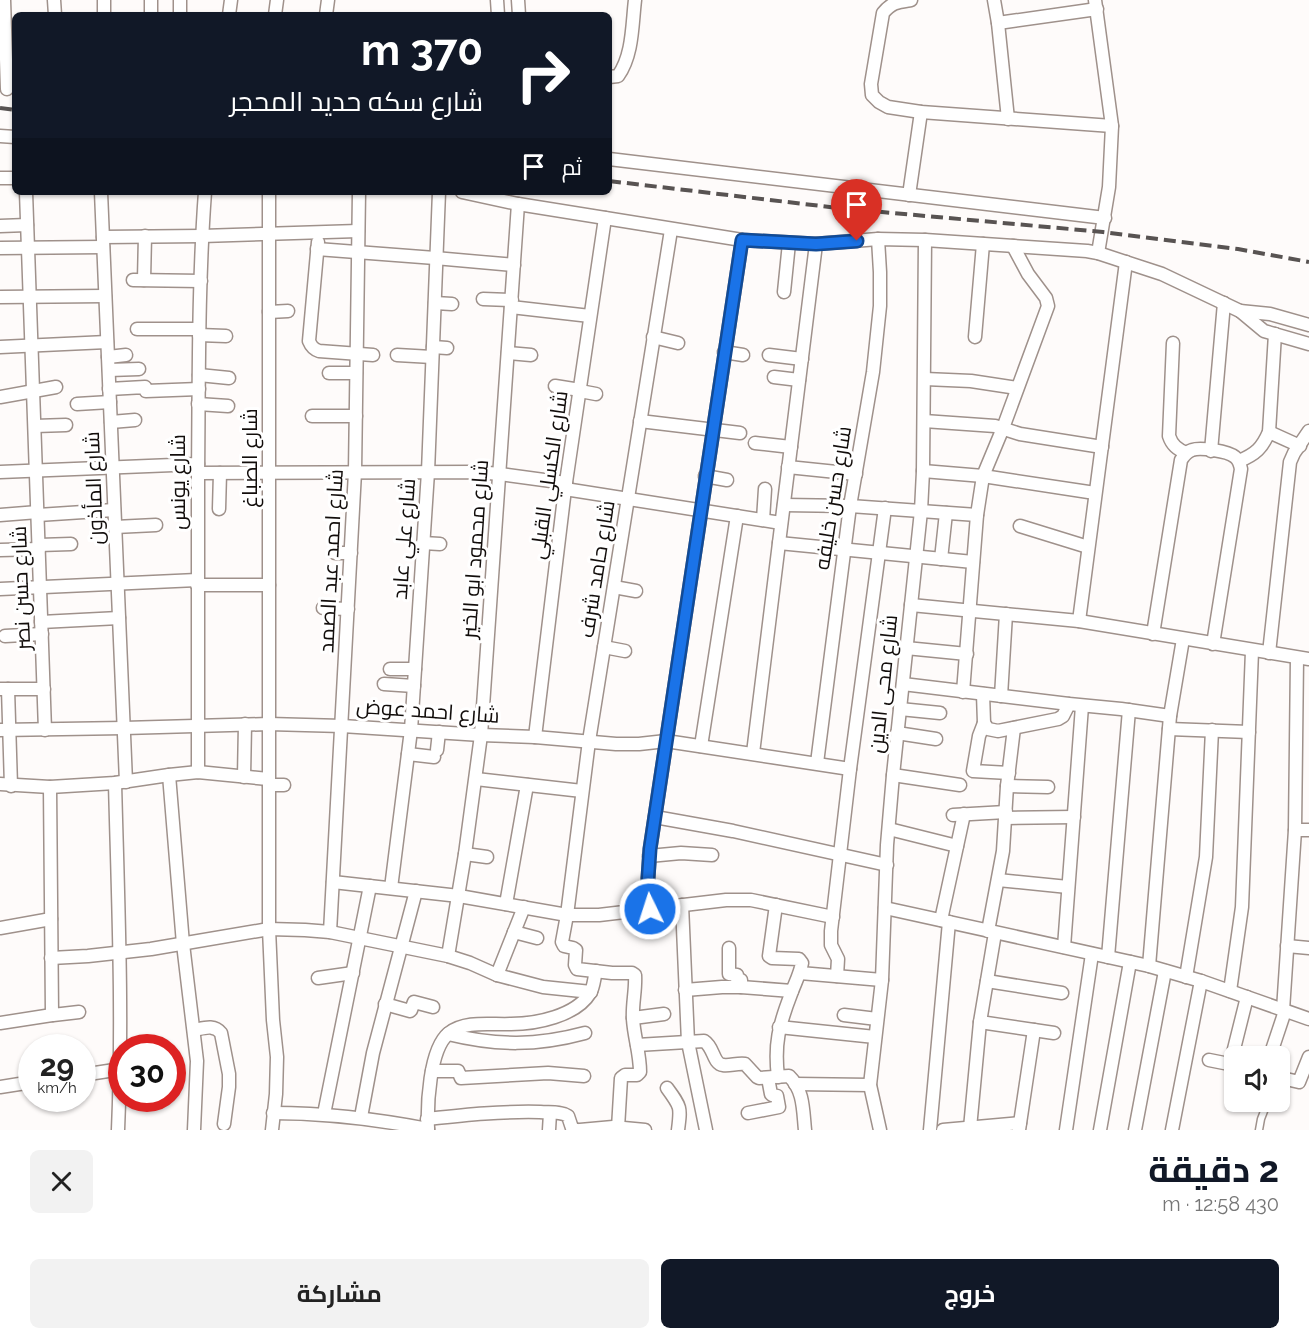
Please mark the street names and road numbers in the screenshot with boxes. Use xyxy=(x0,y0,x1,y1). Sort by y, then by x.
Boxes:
street label: شارع الكسلي القبلي xyxy=(524,389,577,561)
street label: شارع الصباغ xyxy=(237,408,264,508)
street label: شارع حسن خليفه xyxy=(809,424,858,572)
street label: شارع المأذون xyxy=(79,431,110,545)
street label: شارع يونس xyxy=(165,434,192,530)
street label: شارع محمود ابو الخير xyxy=(456,459,495,640)
street label: شارع احمد عبد الصمد xyxy=(313,468,350,654)
street label: شارع علي عابد xyxy=(387,478,424,601)
street label: شارع حامد شرف xyxy=(573,498,622,640)
street label: شارع حسن نصر xyxy=(6,525,37,652)
street label: شارع محى الدين xyxy=(863,613,904,755)
street label: شارع احمد عوض xyxy=(355,693,501,730)

